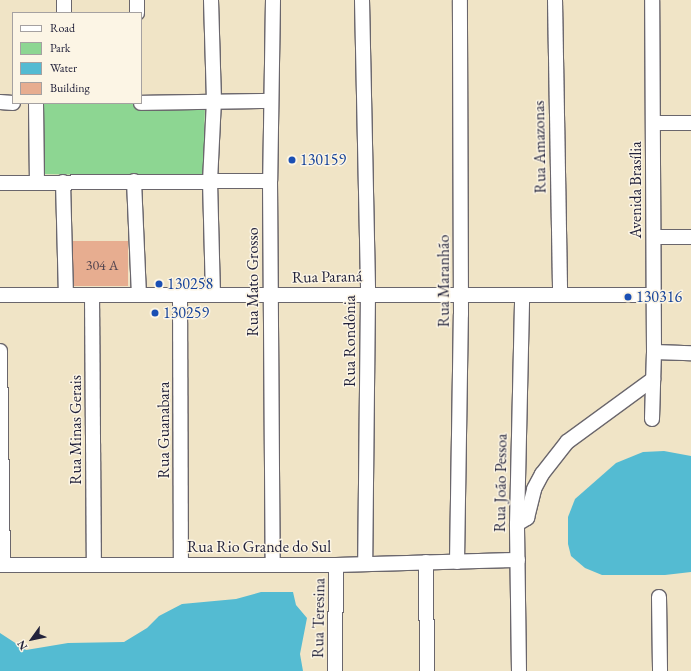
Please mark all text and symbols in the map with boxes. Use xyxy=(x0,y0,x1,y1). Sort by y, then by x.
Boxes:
legend xyxy=(12,12,142,104)
text: Road xyxy=(50,20,75,36)
text: Park xyxy=(50,40,70,56)
text: Water xyxy=(50,60,77,76)
text: Building xyxy=(50,80,90,96)
street label: Rua Amazonas xyxy=(530,100,550,194)
street label: Avenida Brasília xyxy=(626,141,646,239)
place label: 130159 xyxy=(300,150,346,170)
marker: 130159 xyxy=(287,155,297,165)
street label: Rua Mato Grosso xyxy=(243,227,263,337)
street label: Rua Maranhão xyxy=(434,235,454,327)
house number: 304 A xyxy=(86,257,118,273)
street label: Rua Paraná xyxy=(292,267,362,287)
place label: 130258 xyxy=(167,274,213,294)
marker: 130258 xyxy=(154,279,164,289)
place label: 130316 xyxy=(636,287,682,307)
marker: 130316 xyxy=(623,292,633,302)
street label: Rua Rondônia xyxy=(340,295,360,387)
place label: 130259 xyxy=(163,303,209,323)
marker: 130259 xyxy=(150,308,160,318)
street label: Rua Minas Gerais xyxy=(66,375,86,485)
street label: Rua Guanabara xyxy=(154,382,174,478)
street label: Rua João Pessoa xyxy=(491,434,511,532)
street label: Rua Rio Grande do Sul xyxy=(187,537,331,557)
street label: Rua Teresina xyxy=(309,578,329,658)
north arrow xyxy=(12,619,52,659)
text: N xyxy=(14,638,30,653)

